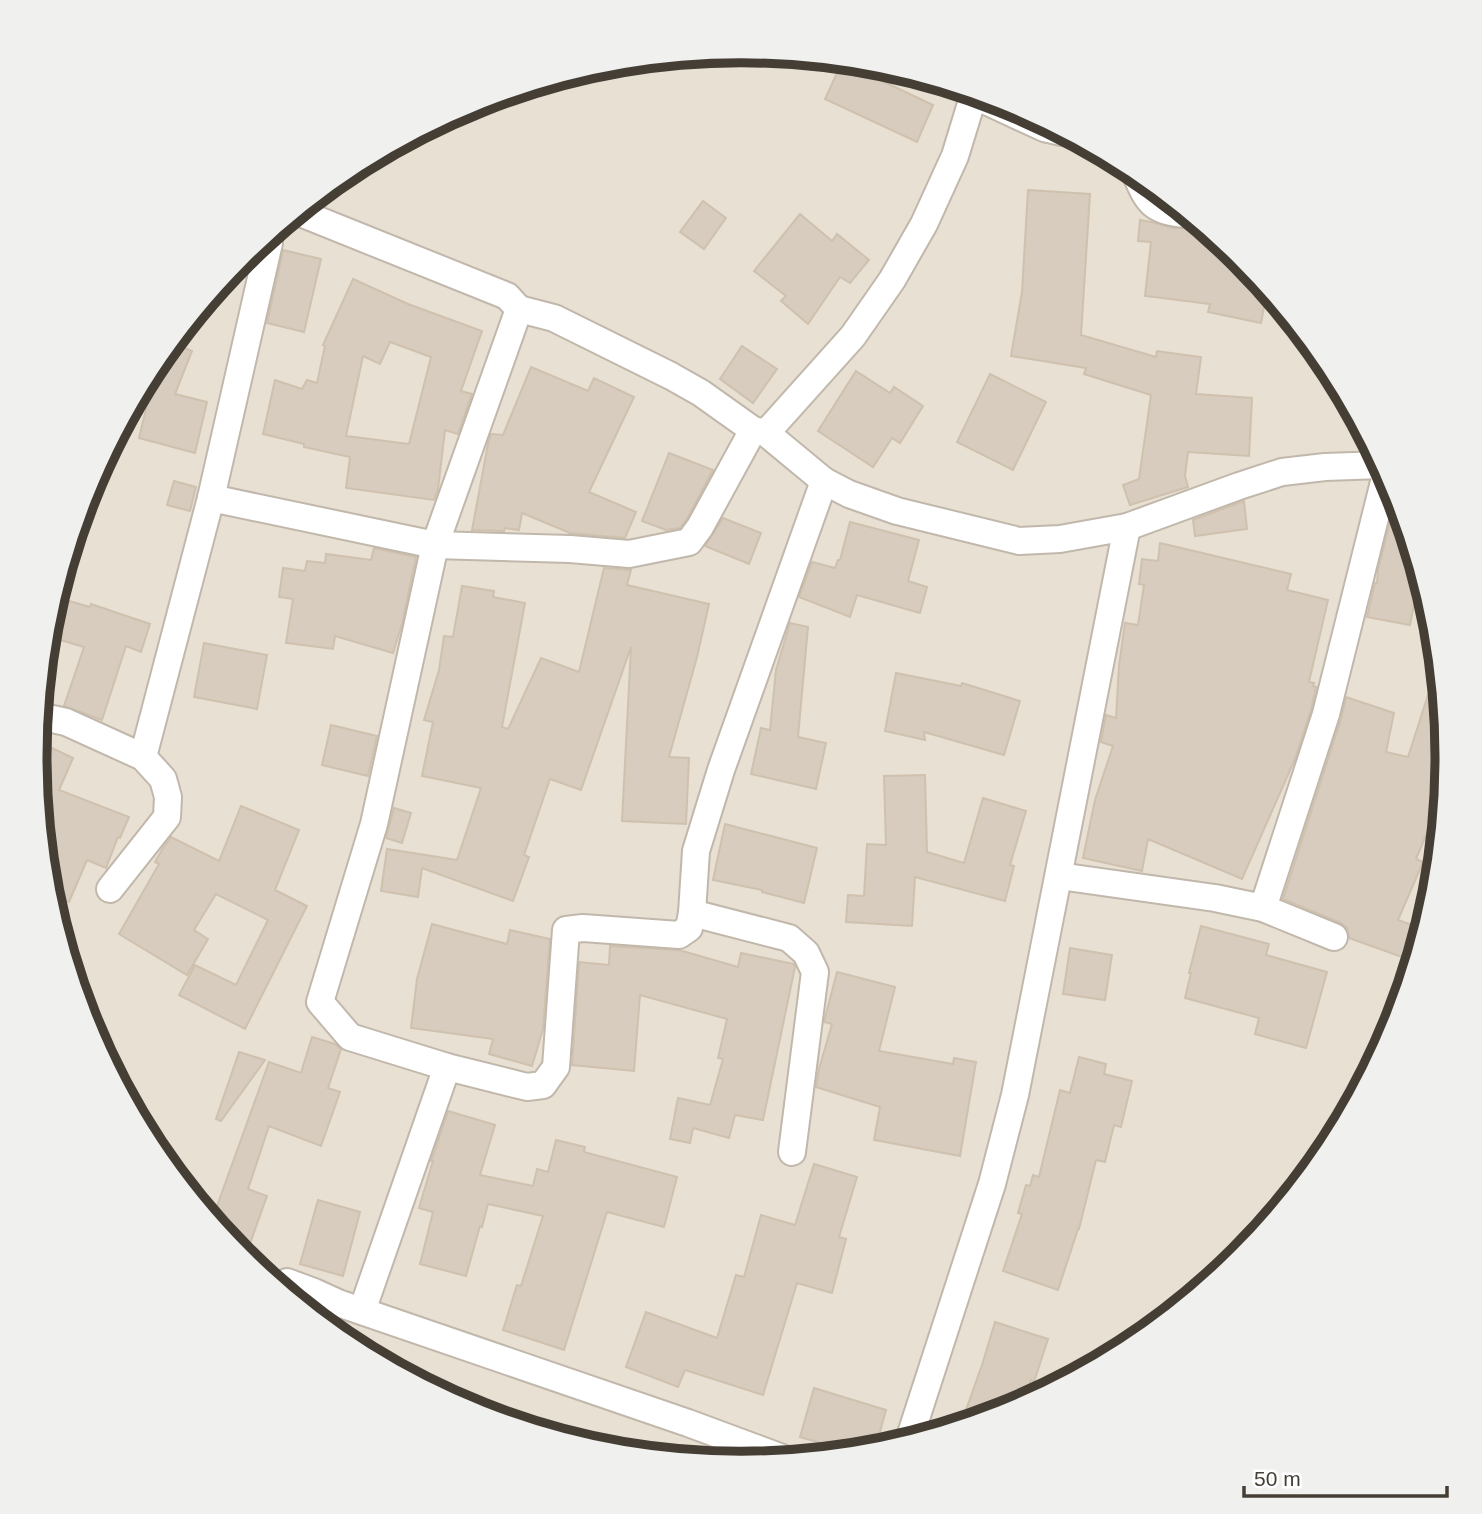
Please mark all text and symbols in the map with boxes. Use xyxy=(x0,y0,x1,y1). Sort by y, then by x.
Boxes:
scale bar xyxy=(1244,1454,1447,1498)
text: 50 m xyxy=(1254,1467,1301,1490)

